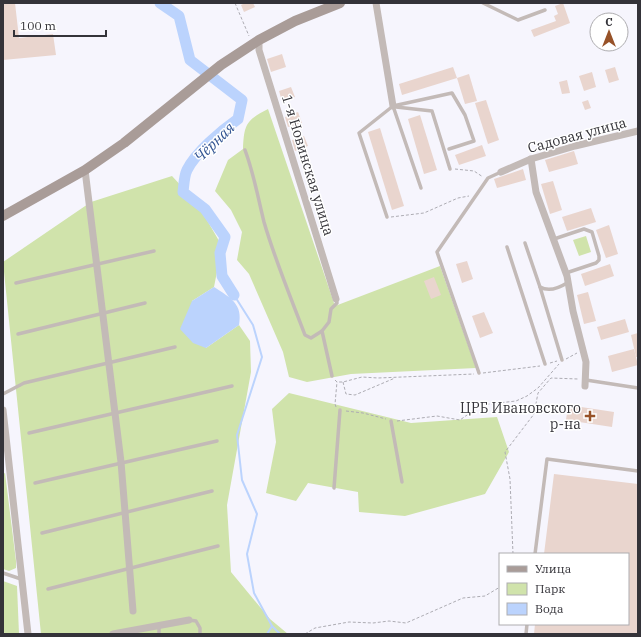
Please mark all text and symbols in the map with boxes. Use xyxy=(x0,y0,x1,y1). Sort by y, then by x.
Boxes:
scale bar xyxy=(14,12,106,38)
north arrow xyxy=(589,12,629,52)
text: С xyxy=(605,15,613,29)
text: 100 m xyxy=(20,18,56,33)
street label: 1-я Новинская улица xyxy=(278,92,338,238)
street label: Садовая улица xyxy=(526,113,629,157)
water label: Чёрная xyxy=(190,118,238,166)
place label: ЦРБ Ивановского р-на xyxy=(460,399,581,433)
marker: ЦРБ Ивановского р-на xyxy=(584,410,596,422)
legend xyxy=(499,553,629,625)
text: Улица xyxy=(535,561,572,576)
text: Парк xyxy=(535,581,565,596)
text: Вода xyxy=(535,601,564,616)

